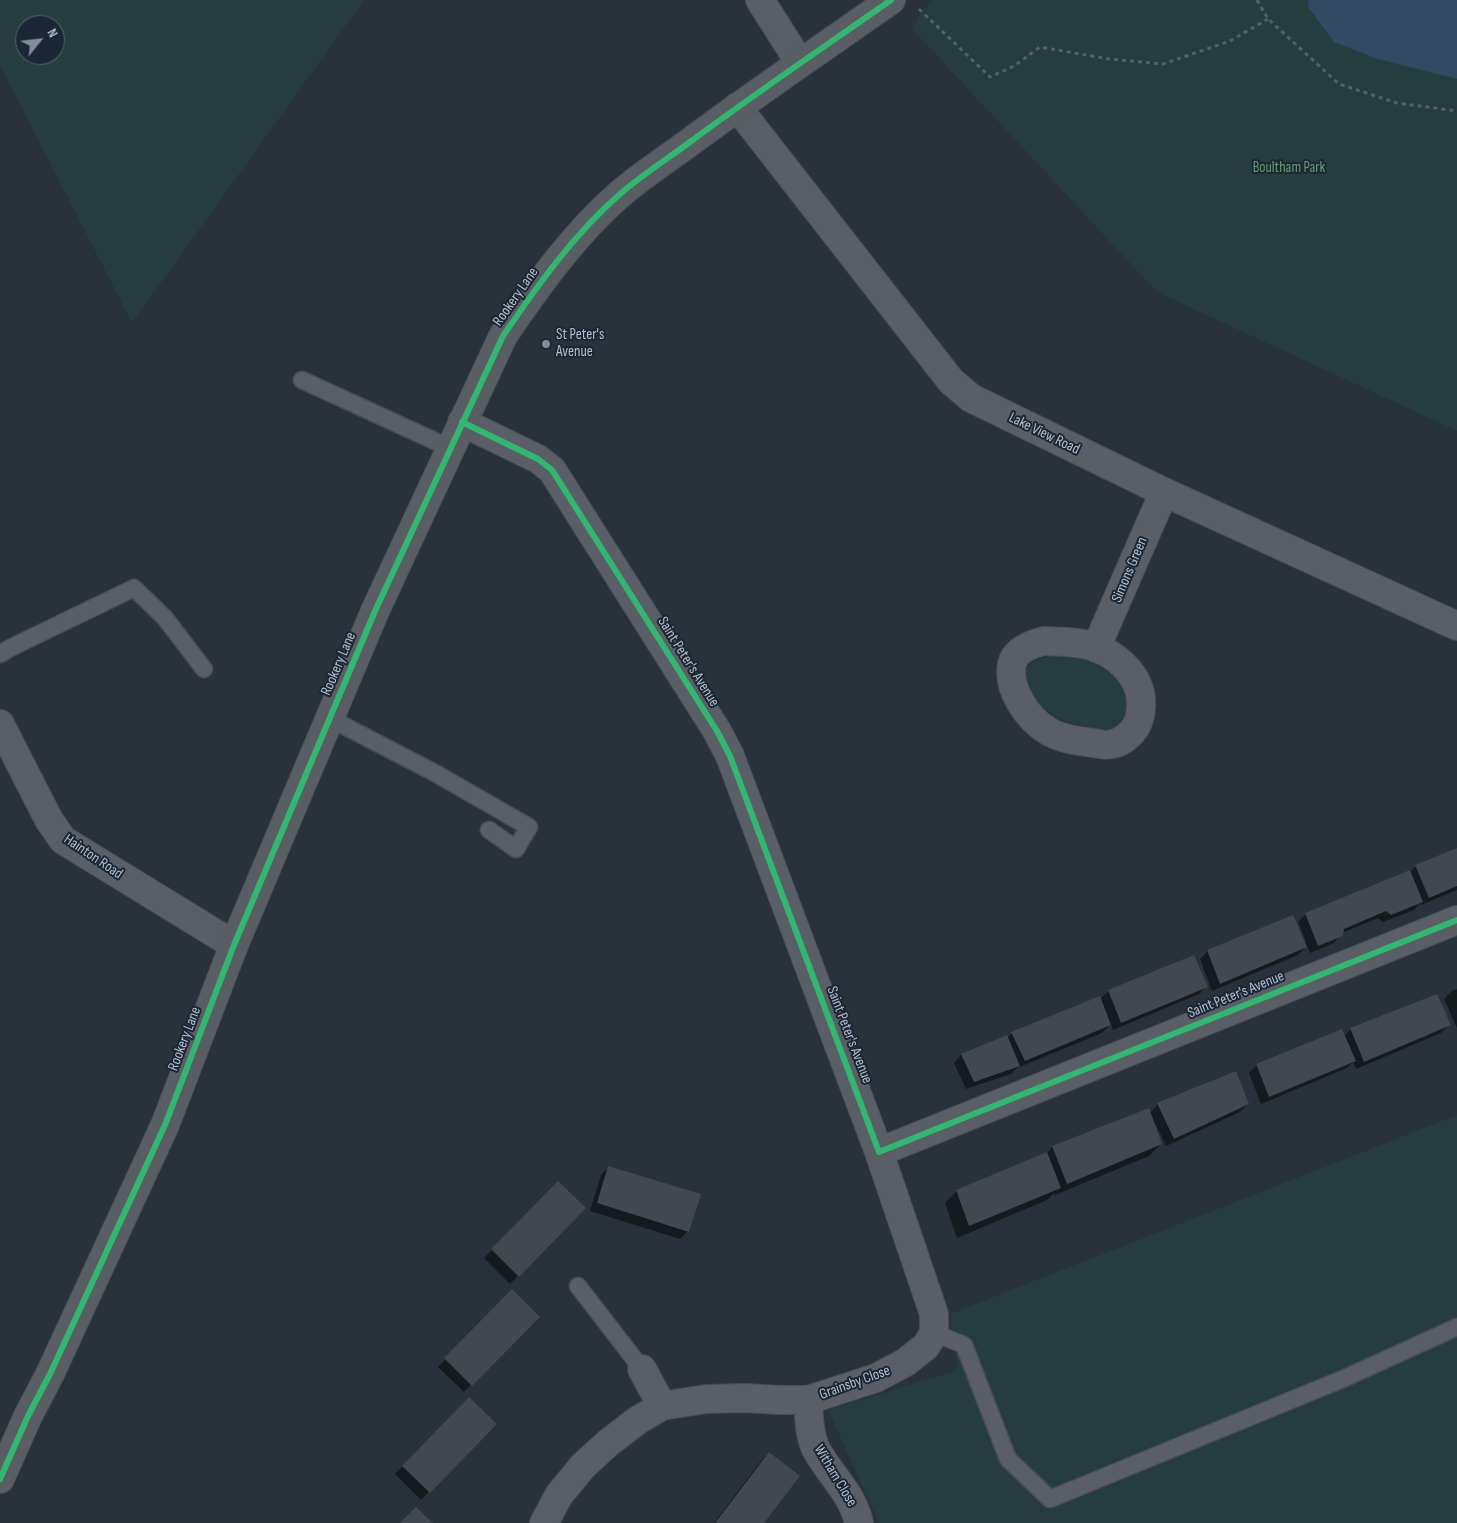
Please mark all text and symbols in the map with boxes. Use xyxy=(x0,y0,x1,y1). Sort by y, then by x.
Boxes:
north arrow xyxy=(15,15,65,65)
text: N xyxy=(43,26,62,40)
park label: Boultham Park xyxy=(1253,159,1325,177)
street label: Rookery Lane xyxy=(489,264,543,330)
place label: St Peter's Avenue xyxy=(556,326,604,361)
marker: St Peter's Avenue xyxy=(540,338,552,350)
street label: Lake View Road xyxy=(1006,409,1082,459)
street label: Simons Green xyxy=(1108,535,1152,605)
street label: Saint Peter's Avenue xyxy=(653,614,723,710)
street label: Rookery Lane xyxy=(318,630,360,698)
street label: Hainton Road xyxy=(60,831,126,883)
street label: Saint Peter's Avenue xyxy=(1185,967,1287,1023)
street label: Saint Peter's Avenue xyxy=(822,984,876,1086)
street label: Rookery Lane xyxy=(165,1004,205,1074)
street label: Grainsby Close xyxy=(817,1362,893,1404)
street label: Witham Close xyxy=(810,1442,860,1510)

